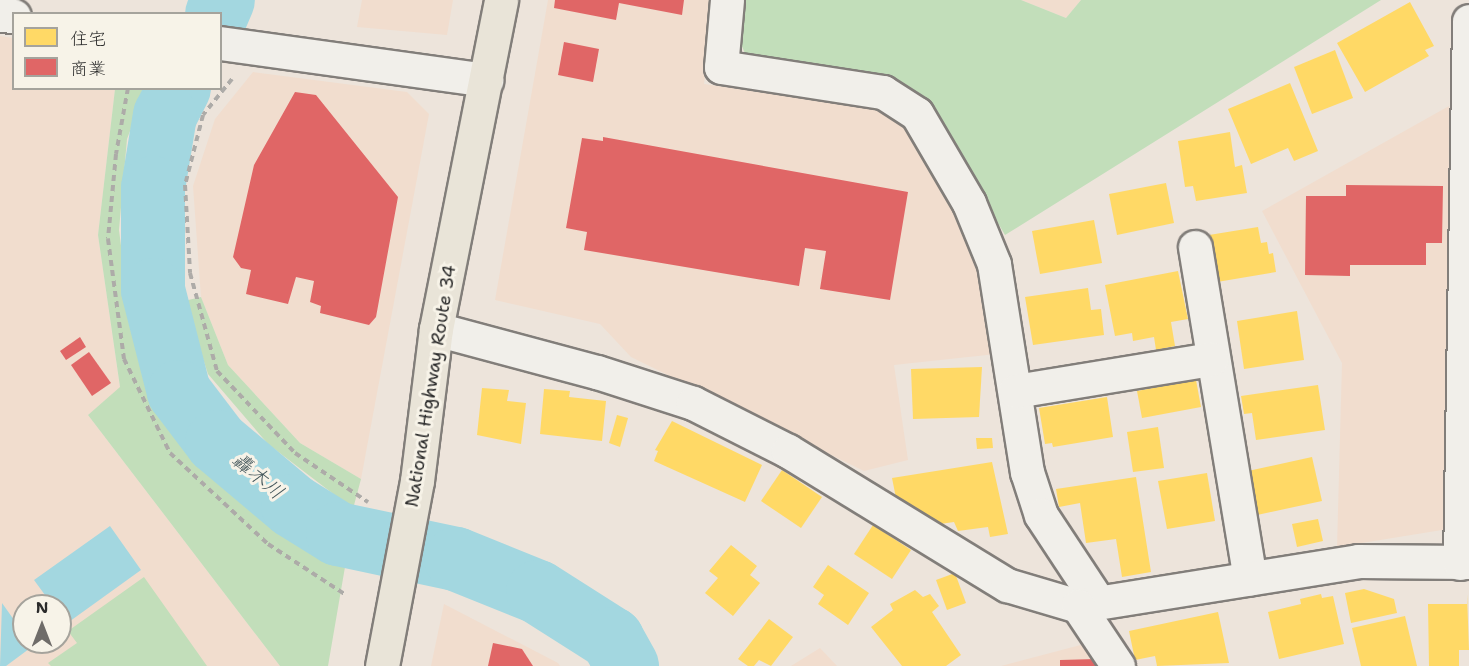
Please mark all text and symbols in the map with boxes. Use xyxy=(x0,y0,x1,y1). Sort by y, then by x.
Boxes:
legend xyxy=(12,12,222,90)
text: 住宅 xyxy=(70,27,106,51)
text: 商業 xyxy=(70,57,106,81)
street label: National Highway Route 34 xyxy=(401,263,461,509)
water label: 轟木川 xyxy=(227,448,289,504)
north arrow xyxy=(12,594,72,654)
text: N xyxy=(36,597,48,618)

